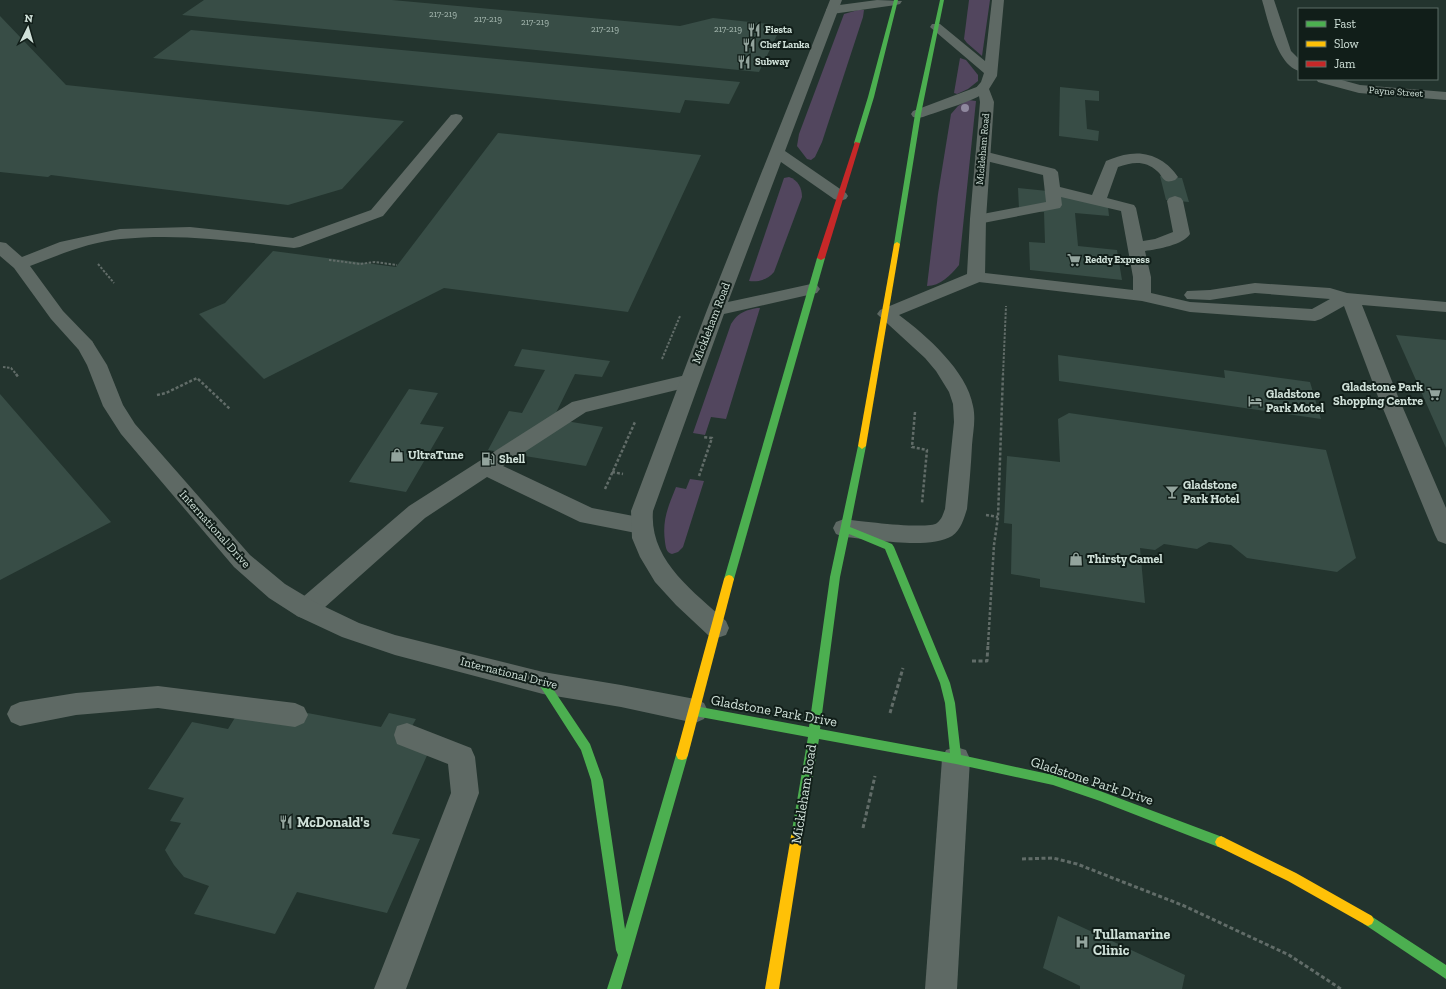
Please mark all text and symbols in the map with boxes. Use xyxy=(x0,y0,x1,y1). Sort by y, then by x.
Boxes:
north arrow xyxy=(8,8,48,48)
legend xyxy=(1298,8,1438,80)
house number: 217-219 xyxy=(429,9,457,19)
text: N xyxy=(24,12,34,25)
house number: 217-219 xyxy=(474,14,502,24)
house number: 217-219 xyxy=(521,17,549,27)
text: Fast xyxy=(1334,17,1357,31)
restaurant icon: Fiesta xyxy=(746,22,762,38)
house number: 217-219 xyxy=(591,24,619,34)
house number: 217-219 xyxy=(714,24,742,34)
place label: Fiesta xyxy=(765,24,792,36)
restaurant icon: Chef Lanka xyxy=(741,37,757,53)
text: Slow xyxy=(1334,37,1360,51)
place label: Chef Lanka xyxy=(760,39,810,51)
restaurant icon: Subway xyxy=(736,54,752,70)
place label: Subway xyxy=(755,56,790,68)
text: Jam xyxy=(1334,57,1356,71)
street label: Payne Street xyxy=(1368,84,1424,100)
street label: Mickleham Road xyxy=(974,112,992,185)
supermarket icon: Reddy Express xyxy=(1066,252,1082,268)
place label: Reddy Express xyxy=(1085,254,1150,266)
street label: Mickleham Road xyxy=(689,280,733,366)
place label: Gladstone Park Shopping Centre xyxy=(1333,380,1423,408)
supermarket icon: Gladstone Park Shopping Centre xyxy=(1426,386,1442,402)
place label: Gladstone Park Motel xyxy=(1266,387,1325,415)
hotel icon: Gladstone Park Motel xyxy=(1247,393,1263,409)
shop icon: UltraTune xyxy=(389,447,405,463)
place label: UltraTune xyxy=(408,448,464,462)
fuel station icon: Shell xyxy=(480,451,496,467)
place label: Shell xyxy=(499,452,526,466)
place label: Gladstone Park Hotel xyxy=(1183,478,1240,506)
bar icon: Gladstone Park Hotel xyxy=(1164,484,1180,500)
street label: International Drive xyxy=(177,487,254,571)
shop icon: Thirsty Camel xyxy=(1068,551,1084,567)
place label: Thirsty Camel xyxy=(1087,552,1163,566)
street label: International Drive xyxy=(459,654,559,692)
street label: Gladstone Park Drive xyxy=(709,692,839,731)
street label: Mickleham Road xyxy=(788,743,820,845)
street label: Gladstone Park Drive xyxy=(1028,753,1156,809)
restaurant icon: McDonald's xyxy=(278,814,294,830)
place label: McDonald's xyxy=(297,814,370,831)
place label: Tullamarine Clinic xyxy=(1093,926,1170,959)
hospital icon: Tullamarine Clinic xyxy=(1074,934,1090,950)

